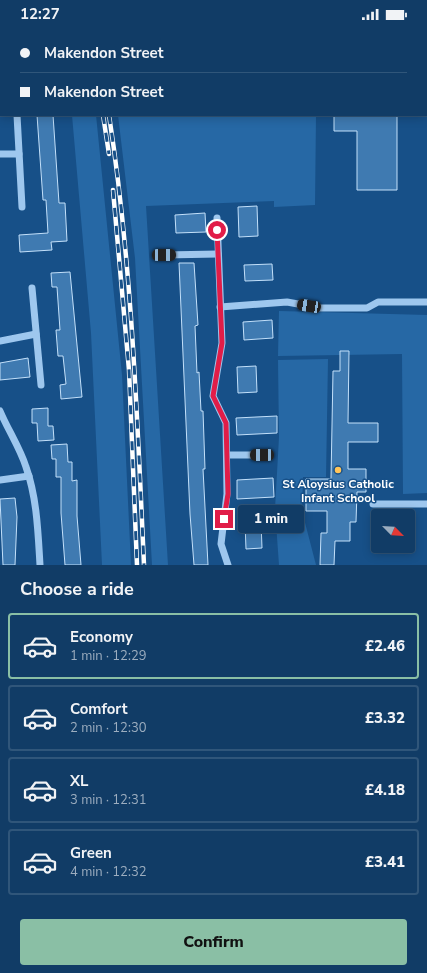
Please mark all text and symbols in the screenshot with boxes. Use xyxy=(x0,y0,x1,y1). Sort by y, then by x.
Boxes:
text: 12:27 xyxy=(20,4,60,24)
text: Makendon Street xyxy=(44,43,163,63)
text: Makendon Street xyxy=(44,82,163,102)
route start xyxy=(208,221,226,239)
car xyxy=(152,249,176,261)
car xyxy=(296,298,322,314)
car xyxy=(250,449,274,461)
marker: St Aloysius Catholic Infant School xyxy=(333,465,343,475)
place label: St Aloysius Catholic Infant School xyxy=(282,476,394,506)
callout: 1 min xyxy=(238,505,304,533)
north arrow xyxy=(371,509,415,553)
map controls xyxy=(371,509,415,553)
route end xyxy=(215,510,233,528)
text: 1 min xyxy=(254,510,288,528)
text: Choose a ride xyxy=(20,577,134,601)
text: Economy xyxy=(70,627,133,647)
icon: car xyxy=(22,628,58,664)
text: £2.46 xyxy=(365,636,405,656)
text: 1 min · 12:29 xyxy=(70,647,146,665)
text: Comfort xyxy=(70,699,127,719)
icon: car xyxy=(22,700,58,736)
text: £3.32 xyxy=(365,708,405,728)
text: 2 min · 12:30 xyxy=(70,719,146,737)
text: XL xyxy=(70,771,89,791)
icon: car xyxy=(22,772,58,808)
text: £4.18 xyxy=(365,780,405,800)
text: 3 min · 12:31 xyxy=(70,791,146,809)
text: Green xyxy=(70,843,112,863)
icon: car xyxy=(22,844,58,880)
text: £3.41 xyxy=(365,852,405,872)
text: 4 min · 12:32 xyxy=(70,863,146,881)
button: Confirm xyxy=(20,919,407,965)

